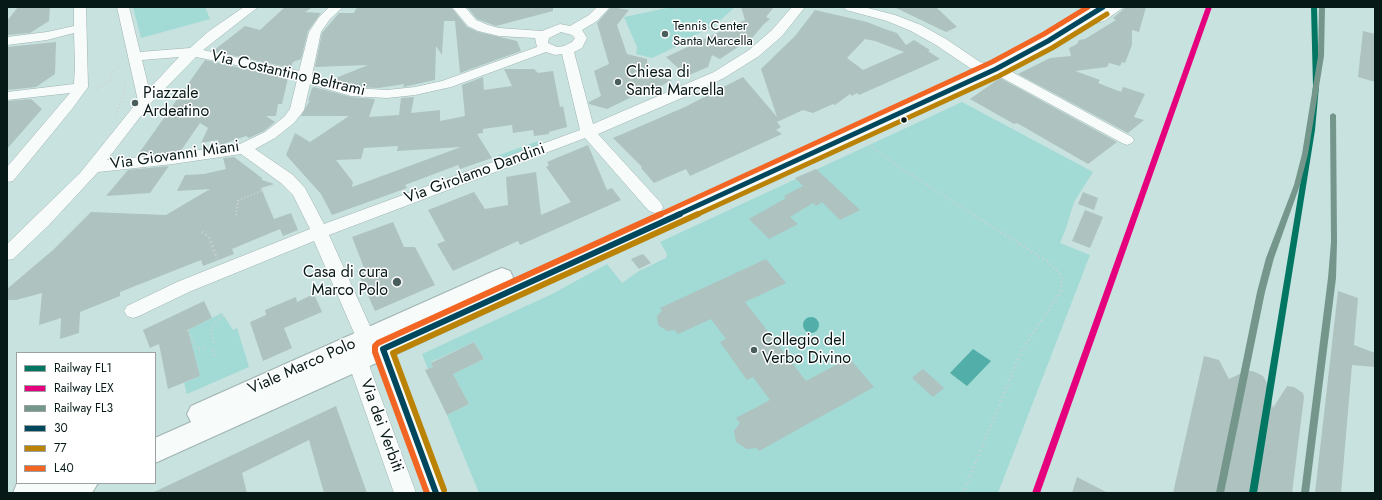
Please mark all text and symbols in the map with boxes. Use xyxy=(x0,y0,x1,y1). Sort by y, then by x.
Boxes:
place label: Tennis Center Santa Marcella xyxy=(673,19,753,50)
marker: Tennis Center Santa Marcella xyxy=(660,29,670,39)
street label: Via Costantino Beltrami xyxy=(209,47,367,101)
place label: Chiesa di Santa Marcella xyxy=(626,63,724,101)
marker: Chiesa di Santa Marcella xyxy=(613,77,623,87)
place label: Piazzale Ardeatino xyxy=(143,84,209,122)
marker: Piazzale Ardeatino xyxy=(130,98,140,108)
unlabelled marker xyxy=(899,115,909,125)
street label: Via Giovanni Miani xyxy=(109,137,241,175)
street label: Via Girolamo Dandini xyxy=(402,140,548,208)
place label: Casa di cura Marco Polo xyxy=(303,263,388,301)
marker: Casa di cura Marco Polo xyxy=(391,276,403,288)
place label: Collegio del Verbo Divino xyxy=(762,331,851,369)
street label: Viale Marco Polo xyxy=(245,335,359,399)
marker: Collegio del Verbo Divino xyxy=(749,345,759,355)
legend xyxy=(16,352,156,484)
text: Railway FL1 xyxy=(54,359,112,377)
street label: Via dei Verbiti xyxy=(355,377,407,475)
text: Railway LEX xyxy=(54,379,114,397)
text: Railway FL3 xyxy=(54,399,113,417)
text: 30 xyxy=(54,419,68,437)
text: 77 xyxy=(54,439,67,457)
text: L40 xyxy=(54,459,74,477)

